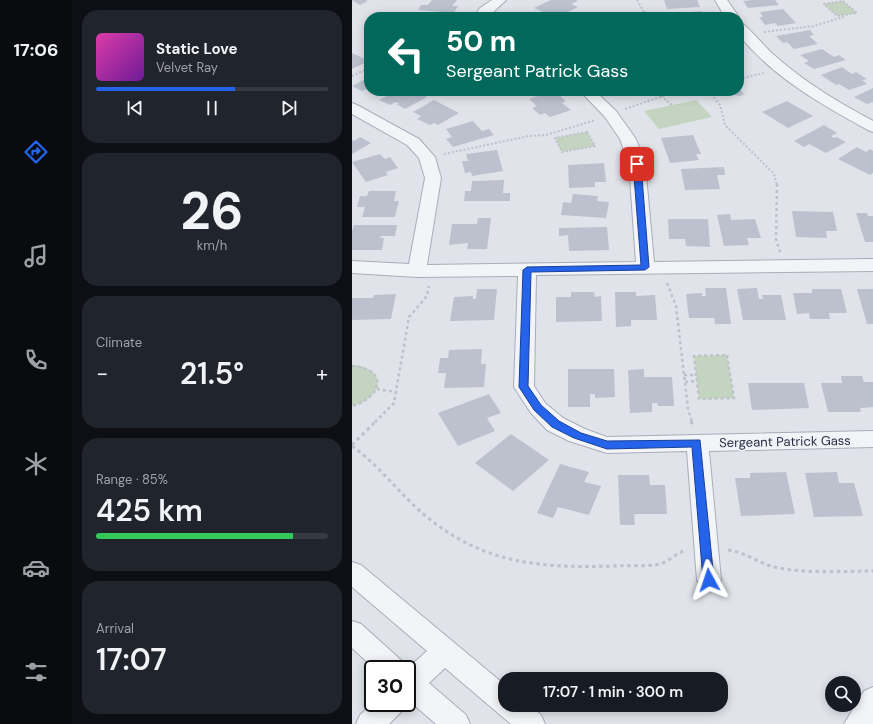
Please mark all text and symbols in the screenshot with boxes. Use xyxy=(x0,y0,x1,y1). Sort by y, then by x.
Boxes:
text: 50 m xyxy=(446,23,516,60)
icon: left xyxy=(380,28,432,80)
text: 17:06 xyxy=(14,38,58,62)
text: Static Love xyxy=(156,39,237,59)
text: Velvet Ray xyxy=(156,59,218,76)
text: Sergeant Patrick Gass xyxy=(446,59,628,83)
icon: previous xyxy=(124,97,146,119)
icon: pause xyxy=(201,97,223,119)
icon: next xyxy=(278,97,300,119)
icon: directions xyxy=(22,138,50,166)
pin xyxy=(620,147,654,181)
icon: arrive xyxy=(626,153,648,175)
text: 26 xyxy=(181,177,243,245)
text: km/h xyxy=(197,237,227,254)
icon: music xyxy=(22,242,50,270)
text: Climate xyxy=(96,334,142,351)
icon: phone xyxy=(22,346,50,374)
text: 21.5° xyxy=(180,354,244,393)
text: − xyxy=(96,359,108,388)
text: + xyxy=(316,359,328,388)
street label: Sergeant Patrick Gass xyxy=(719,432,851,451)
icon: climate xyxy=(22,450,50,478)
text: Range · 85% xyxy=(96,471,168,488)
text: 425 km xyxy=(96,491,203,530)
icon: car xyxy=(22,554,50,582)
position arrow xyxy=(688,559,730,601)
text: Arrival xyxy=(96,620,134,637)
text: 17:07 xyxy=(96,640,166,679)
icon: filters xyxy=(22,658,50,686)
speed limit sign: 30 xyxy=(364,660,416,712)
map controls xyxy=(825,676,861,712)
button: search xyxy=(825,676,861,712)
text: 17:07 · 1 min · 300 m xyxy=(543,682,683,702)

